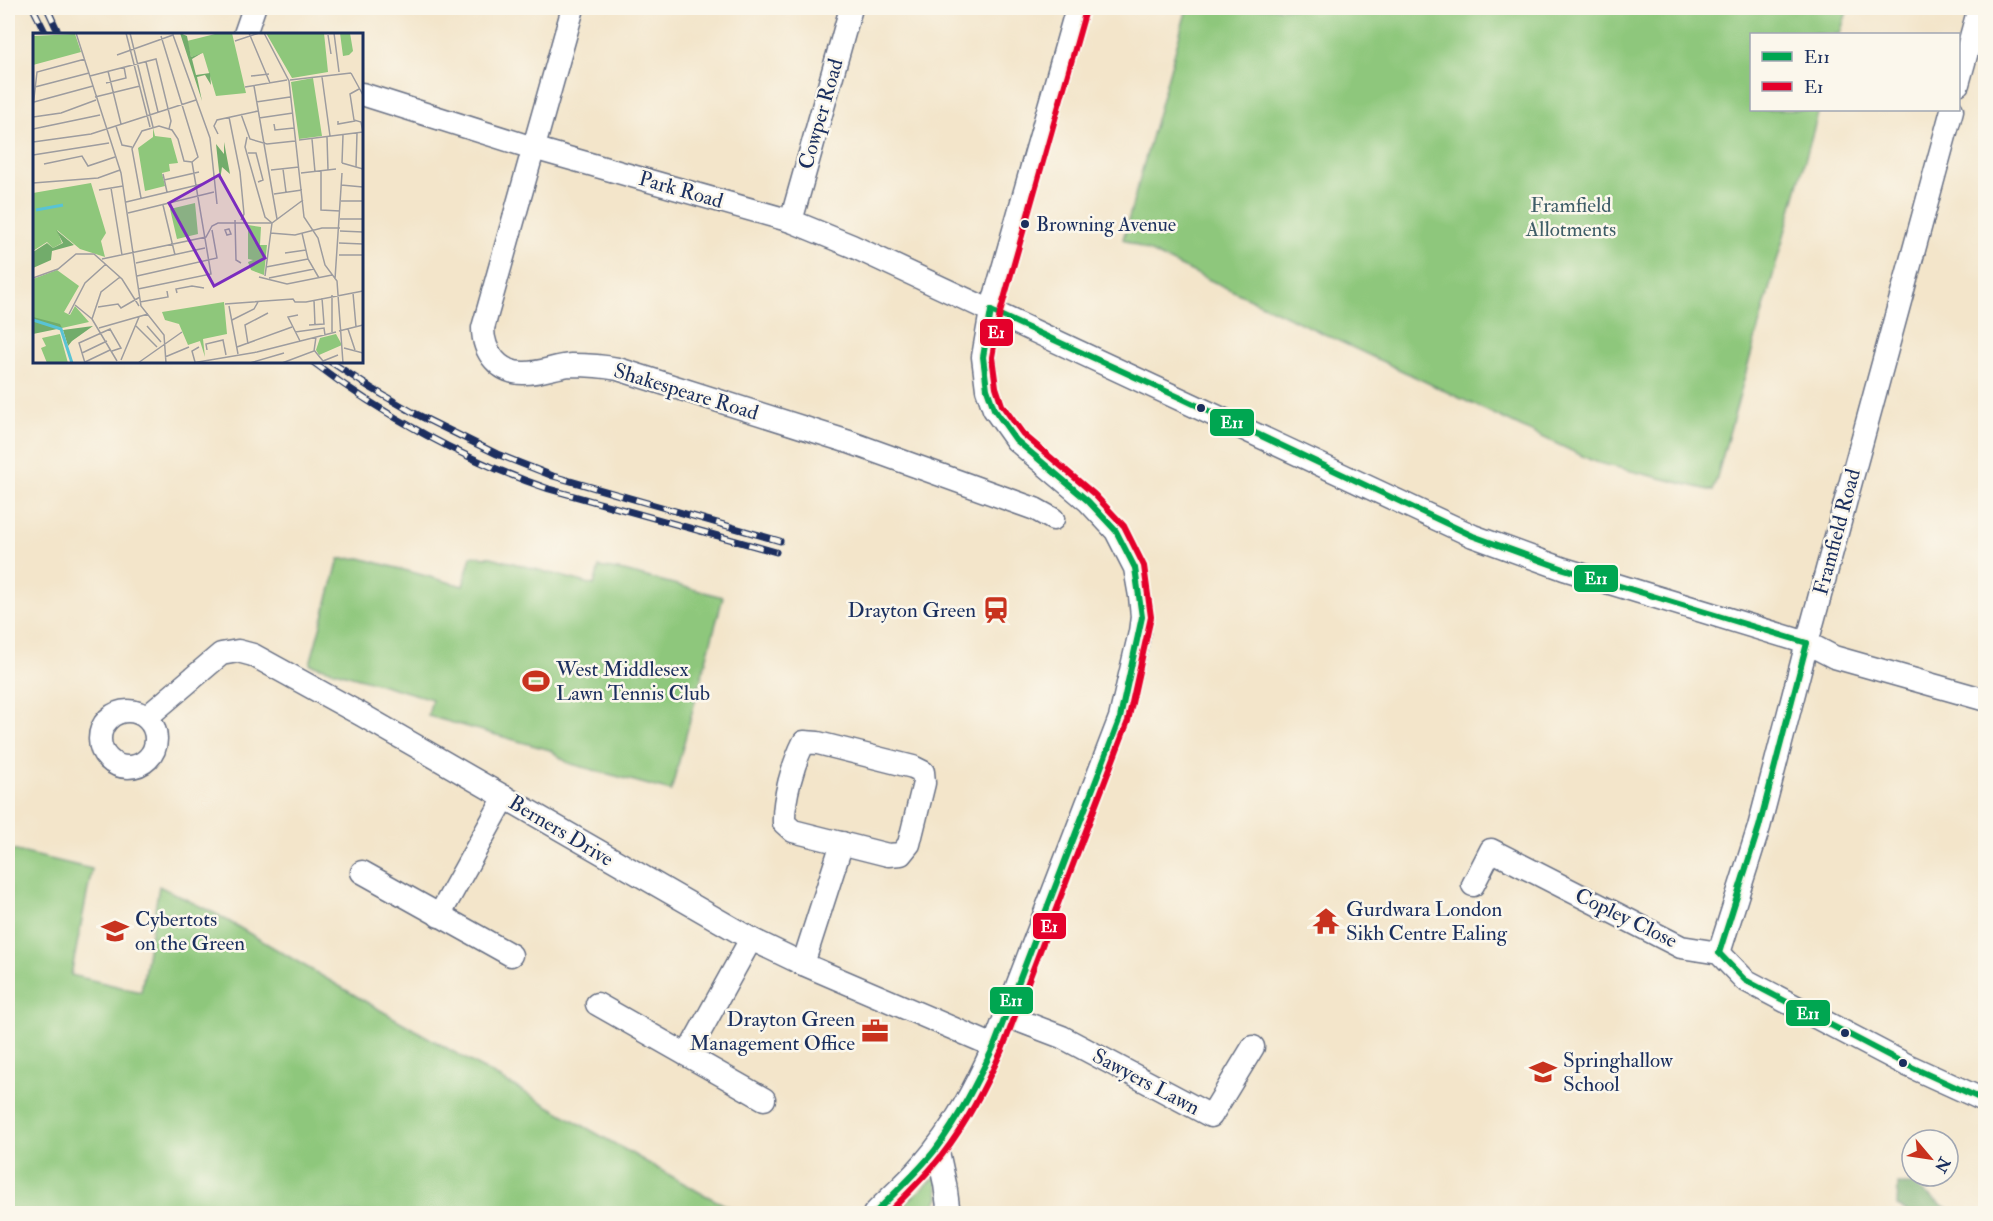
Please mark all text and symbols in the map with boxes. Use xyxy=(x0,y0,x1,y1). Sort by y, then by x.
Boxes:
inset map xyxy=(33,33,363,363)
legend xyxy=(1750,33,1960,111)
text: E11 xyxy=(1804,46,1830,69)
street label: Cowper Road xyxy=(792,55,850,172)
text: E1 xyxy=(1804,76,1823,99)
street label: Park Road xyxy=(636,165,727,215)
park label: Framfield Allotments xyxy=(1525,192,1616,243)
place label: Browning Avenue xyxy=(1036,212,1176,237)
marker: Browning Avenue xyxy=(1019,218,1031,230)
line badge: E1 xyxy=(979,318,1014,347)
text: E1 xyxy=(987,323,1005,343)
street label: Shakespeare Road xyxy=(610,357,762,427)
unlabelled marker xyxy=(1195,402,1207,414)
line badge: E11 xyxy=(1209,408,1255,437)
text: E11 xyxy=(1221,413,1244,433)
street label: Framfield Road xyxy=(1807,465,1867,598)
line badge: E11 xyxy=(1573,564,1619,593)
text: E11 xyxy=(1585,569,1608,589)
station icon: Drayton Green xyxy=(981,595,1011,625)
place label: Drayton Green xyxy=(848,597,976,624)
place label: West Middlesex Lawn Tennis Club xyxy=(555,656,710,707)
sports icon: West Middlesex Lawn Tennis Club xyxy=(521,666,551,696)
street label: Berners Drive xyxy=(504,789,618,873)
street label: Copley Close xyxy=(1570,882,1682,954)
place label: Gurdwara London Sikh Centre Ealing xyxy=(1346,896,1508,947)
place label: Cybertots on the Green xyxy=(135,906,245,957)
temple icon: Gurdwara London Sikh Centre Ealing xyxy=(1311,906,1341,936)
line badge: E1 xyxy=(1032,912,1067,940)
school or university icon: Cybertots on the Green xyxy=(100,916,130,946)
text: E1 xyxy=(1040,917,1058,937)
line badge: E11 xyxy=(989,986,1034,1015)
text: E11 xyxy=(1000,991,1023,1011)
line badge: E11 xyxy=(1785,999,1831,1027)
text: E11 xyxy=(1797,1004,1820,1024)
place label: Drayton Green Management Office xyxy=(689,1006,855,1057)
office icon: Drayton Green Management Office xyxy=(860,1016,890,1046)
unlabelled marker xyxy=(1839,1027,1851,1039)
street label: Sawyers Lawn xyxy=(1088,1042,1204,1122)
place label: Springhallow School xyxy=(1563,1047,1674,1098)
school or university icon: Springhallow School xyxy=(1528,1057,1558,1087)
unlabelled marker xyxy=(1897,1057,1909,1069)
north arrow xyxy=(1900,1128,1960,1188)
text: N xyxy=(1930,1153,1955,1176)

